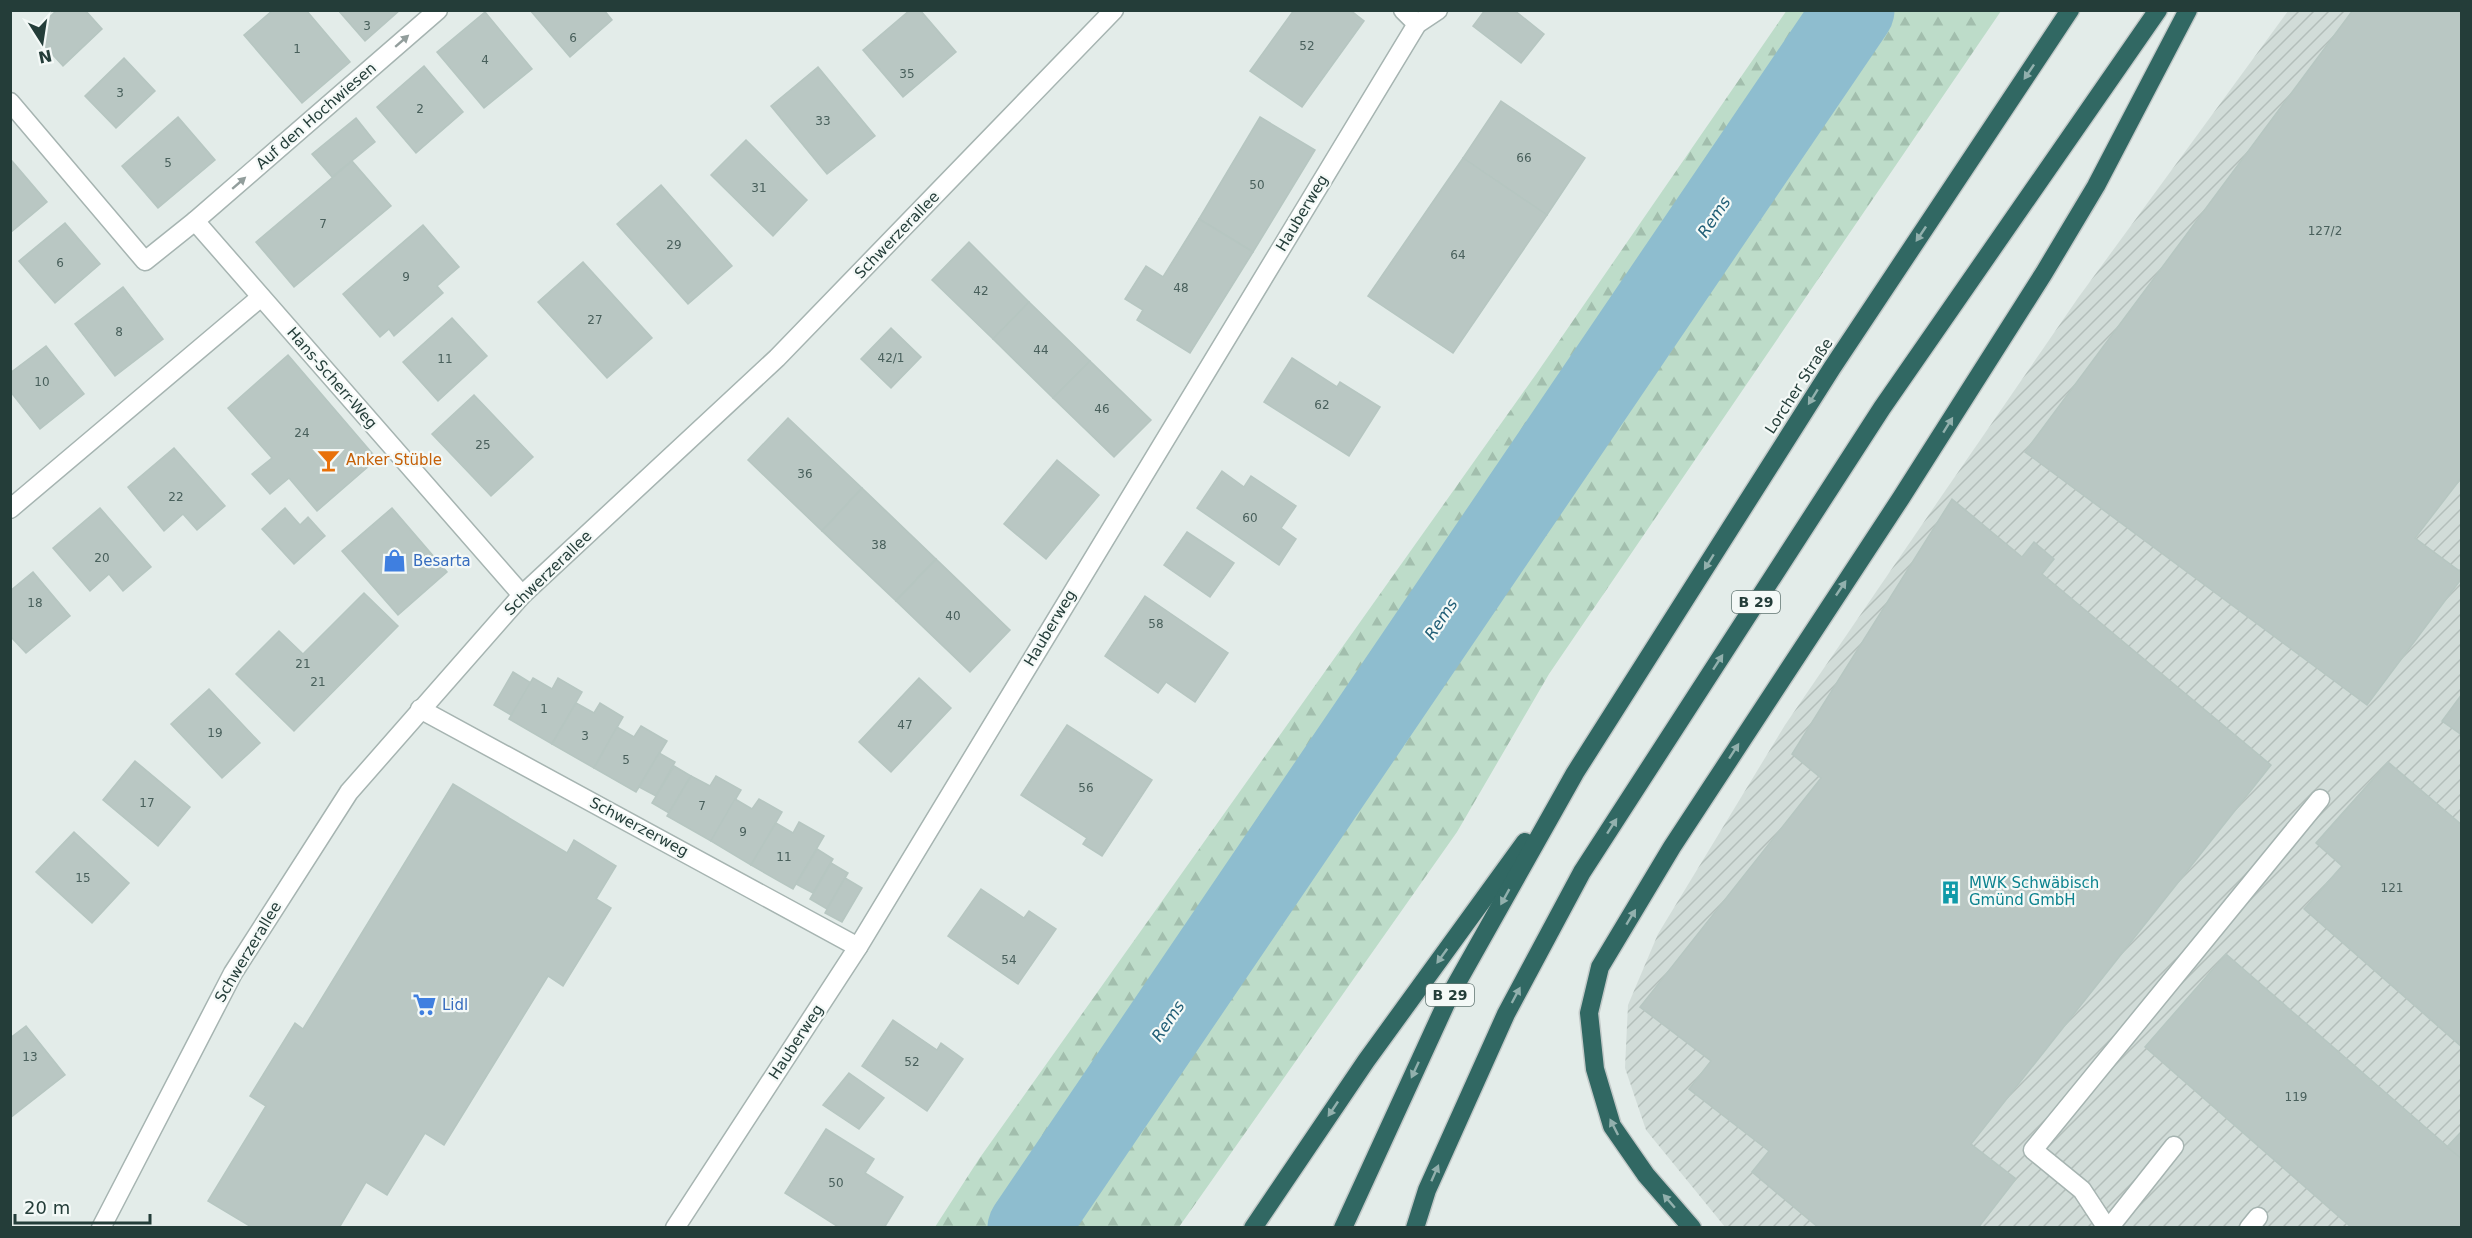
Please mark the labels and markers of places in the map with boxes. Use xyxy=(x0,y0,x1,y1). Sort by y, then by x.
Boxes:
bar icon: Anker Stüble xyxy=(315,447,341,473)
place label: Anker Stüble xyxy=(346,451,442,469)
shop icon: Besarta xyxy=(382,548,408,574)
place label: Besarta xyxy=(413,552,471,570)
place label: MWK Schwäbisch Gmünd GmbH xyxy=(1969,874,2099,909)
building icon: MWK Schwäbisch Gmünd GmbH xyxy=(1938,879,1964,905)
supermarket icon: Lidl xyxy=(411,992,437,1018)
place label: Lidl xyxy=(442,996,468,1014)

